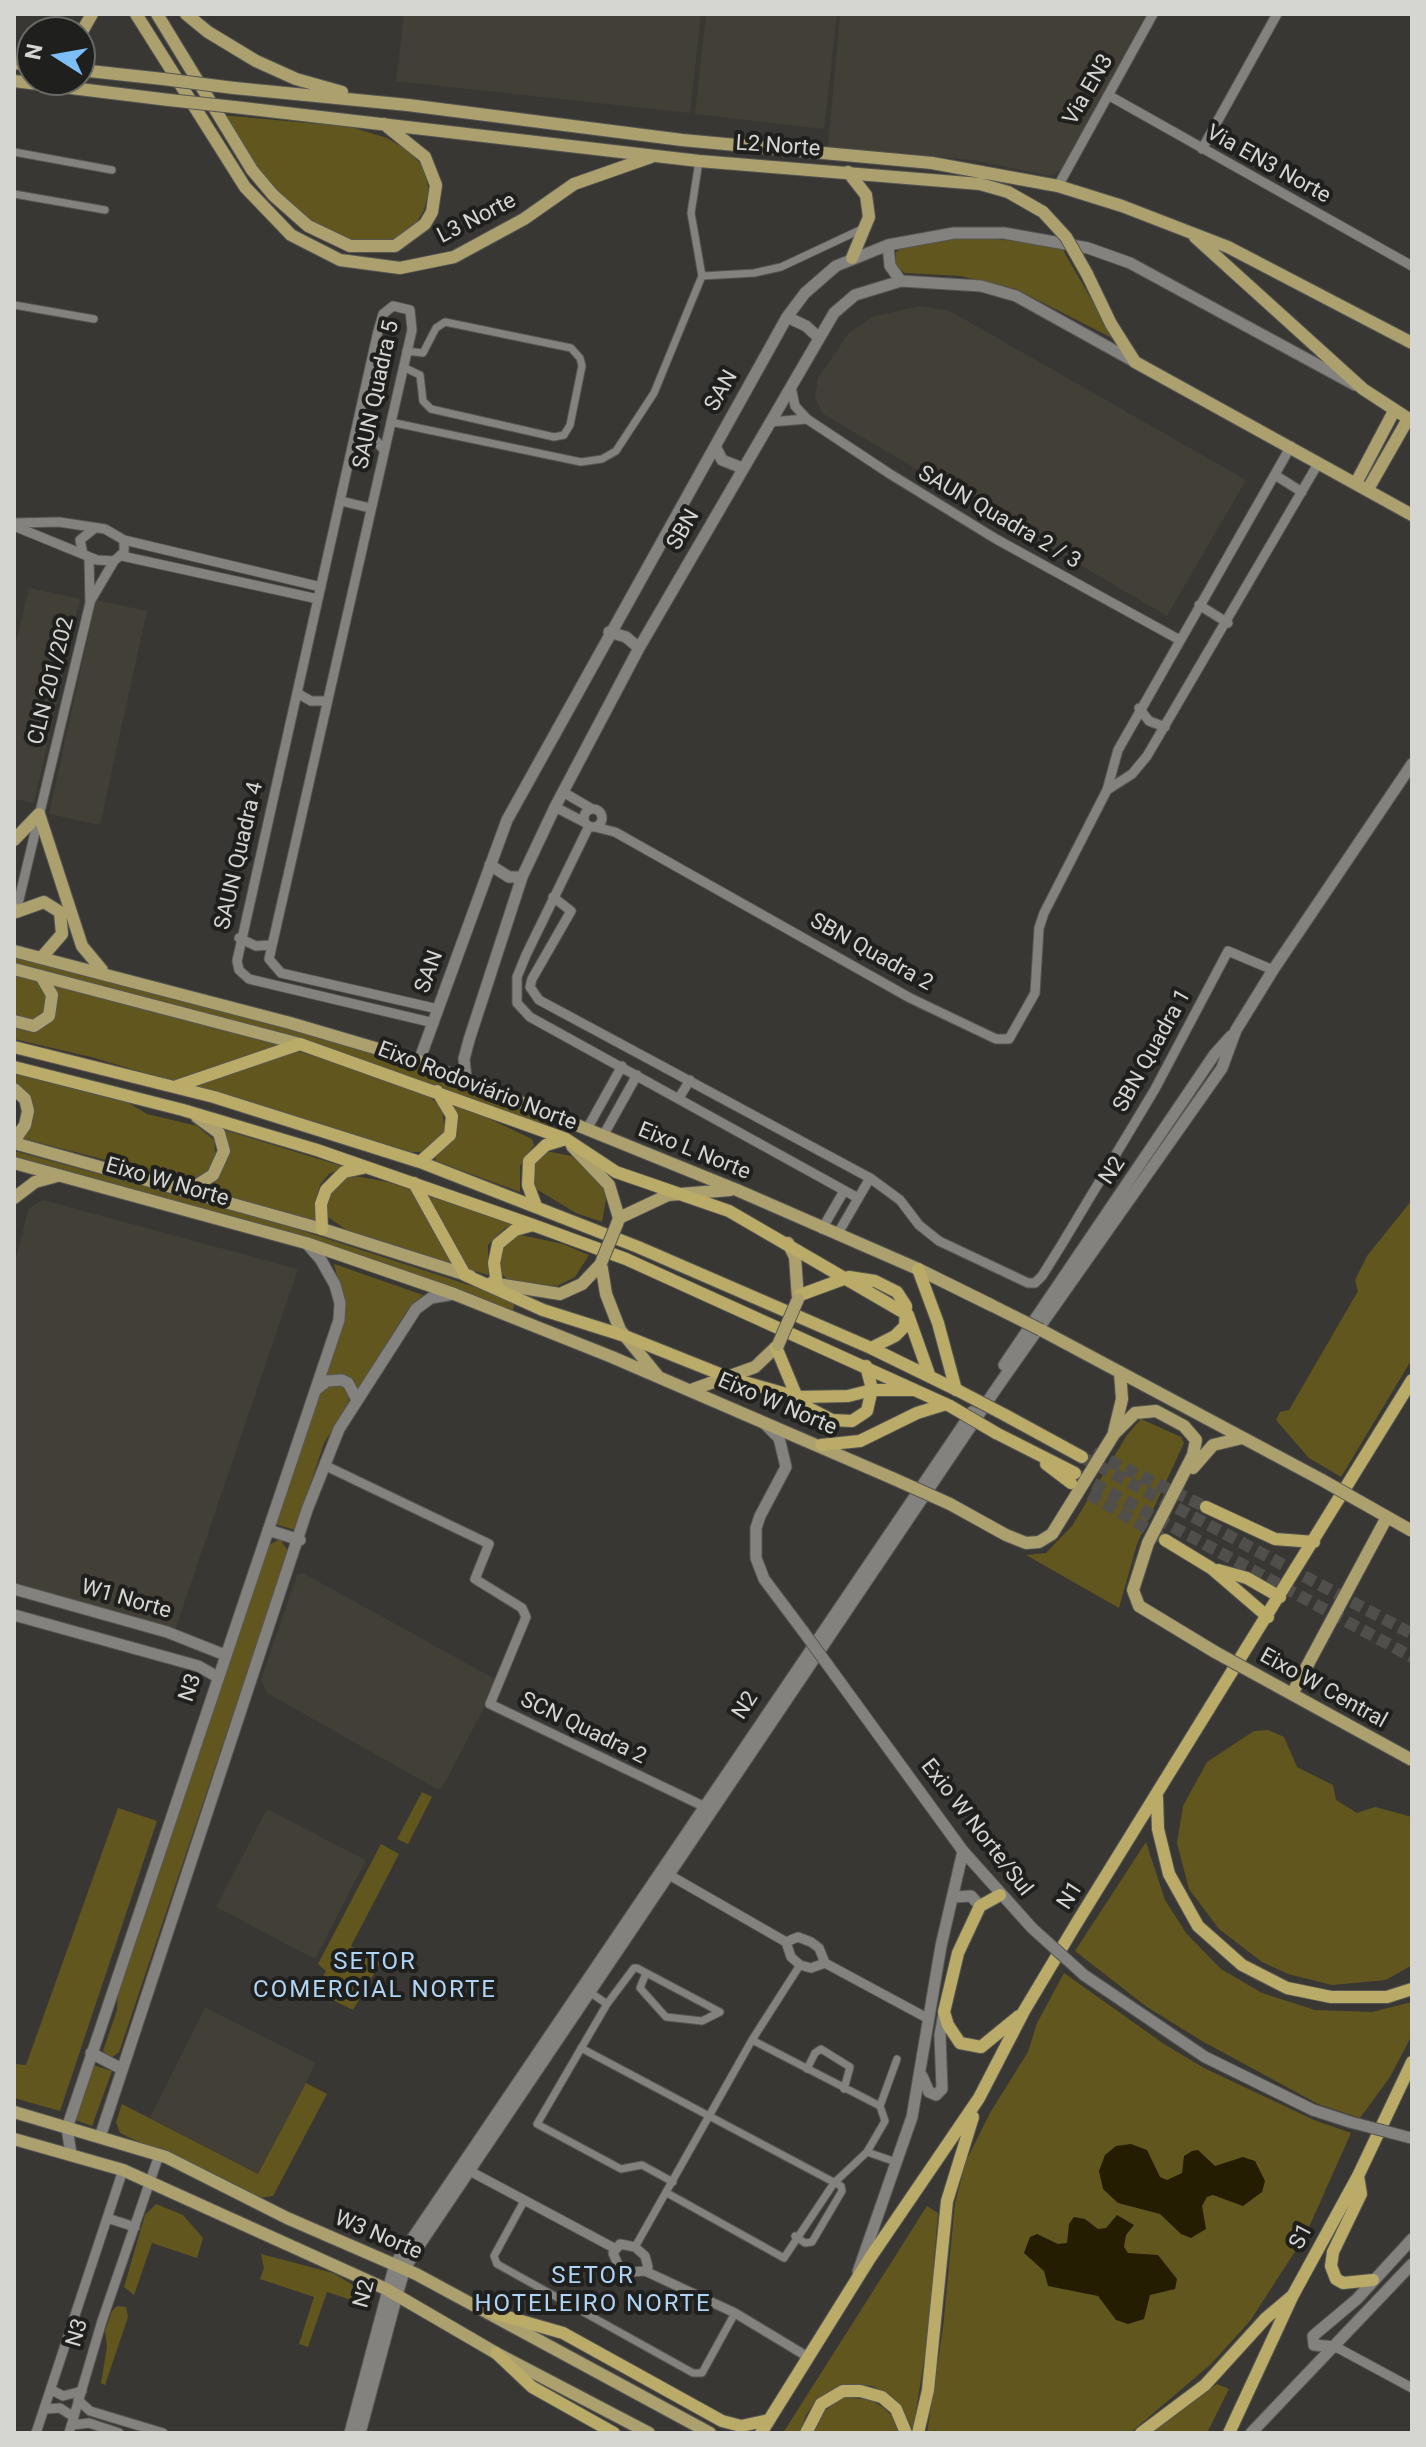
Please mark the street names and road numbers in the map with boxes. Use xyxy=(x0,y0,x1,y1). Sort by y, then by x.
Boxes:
street label: Via EN3 xyxy=(1058,50,1120,130)
street label: Via EN3 Norte xyxy=(1201,120,1335,210)
street label: L2 Norte xyxy=(735,131,821,163)
street label: L3 Norte xyxy=(433,188,521,250)
street label: SAUN Quadra 5 xyxy=(348,318,406,472)
street label: SAN xyxy=(700,366,744,416)
street label: SAUN Quadra 2 / 3 xyxy=(913,461,1085,575)
street label: SBN xyxy=(662,505,706,555)
street label: CLN 201/202 xyxy=(23,614,81,748)
street label: SAUN Quadra 4 xyxy=(210,779,270,933)
street label: SBN Quadra 2 xyxy=(805,908,937,998)
street label: SAN xyxy=(410,947,450,997)
street label: SBN Quadra 1 xyxy=(1108,985,1198,1117)
street label: Eixo Rodoviário Norte xyxy=(374,1037,580,1137)
street label: Eixo L Norte xyxy=(634,1117,754,1187)
street label: N2 xyxy=(1094,1152,1132,1190)
street label: Eixo W Norte xyxy=(102,1153,232,1213)
street label: Eixo W Norte xyxy=(714,1368,840,1442)
street label: W1 Norte xyxy=(78,1575,174,1625)
street label: Eixo W Central xyxy=(1255,1643,1391,1735)
street label: N3 xyxy=(174,1670,208,1706)
street label: SCN Quadra 2 xyxy=(516,1687,650,1771)
street label: N2 xyxy=(727,1687,765,1725)
street label: Exio W Norte/Sul xyxy=(914,1754,1038,1902)
street label: N1 xyxy=(1052,1877,1090,1915)
street label: W3 Norte xyxy=(330,2206,426,2266)
street label: S1 xyxy=(1284,2220,1320,2254)
street label: N2 xyxy=(349,2277,381,2311)
street label: N3 xyxy=(61,2316,95,2350)

